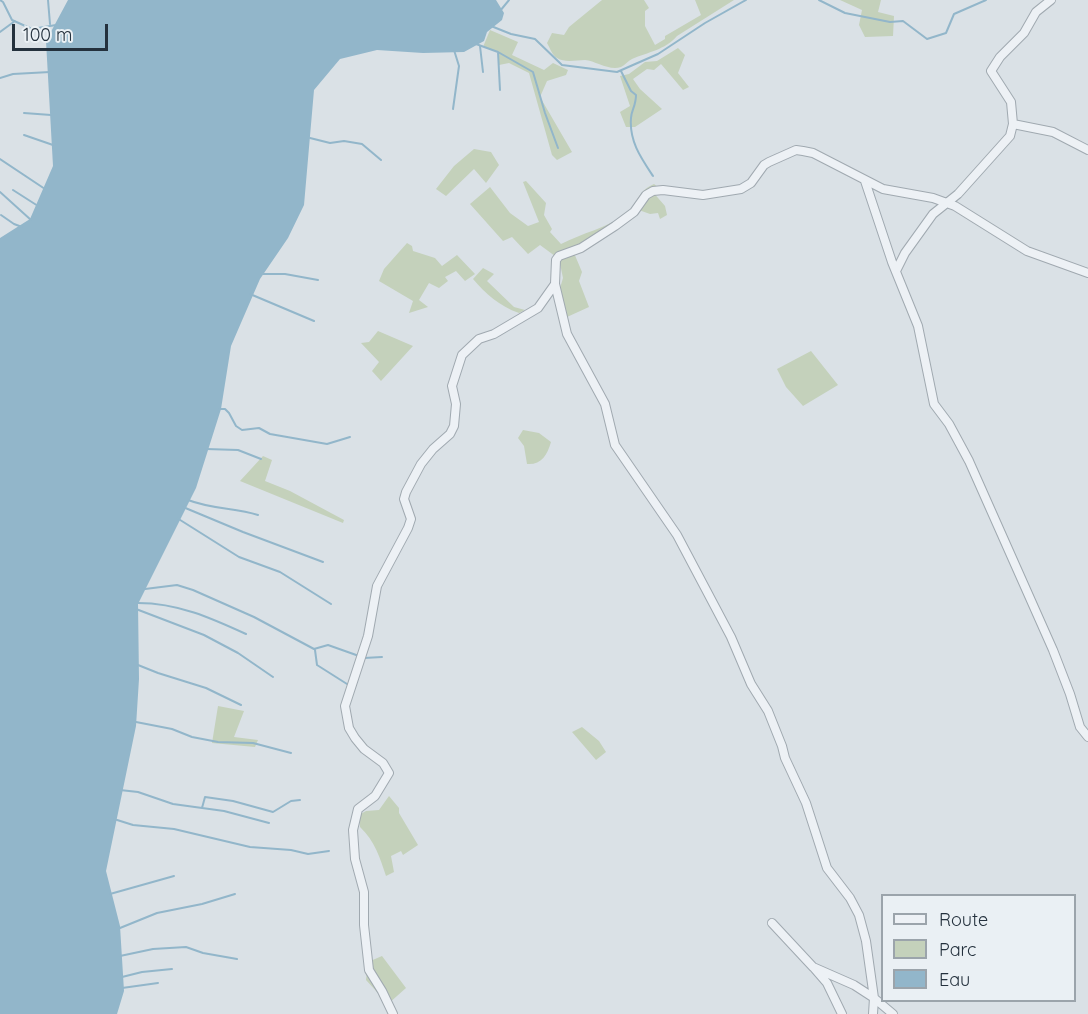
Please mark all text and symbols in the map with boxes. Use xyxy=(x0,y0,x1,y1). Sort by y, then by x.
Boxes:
scale bar xyxy=(15,12,111,50)
text: 100 m xyxy=(23,23,72,46)
legend xyxy=(881,894,1076,1002)
text: Route xyxy=(939,908,988,931)
text: Parc xyxy=(939,938,976,961)
text: Eau xyxy=(939,968,970,991)

